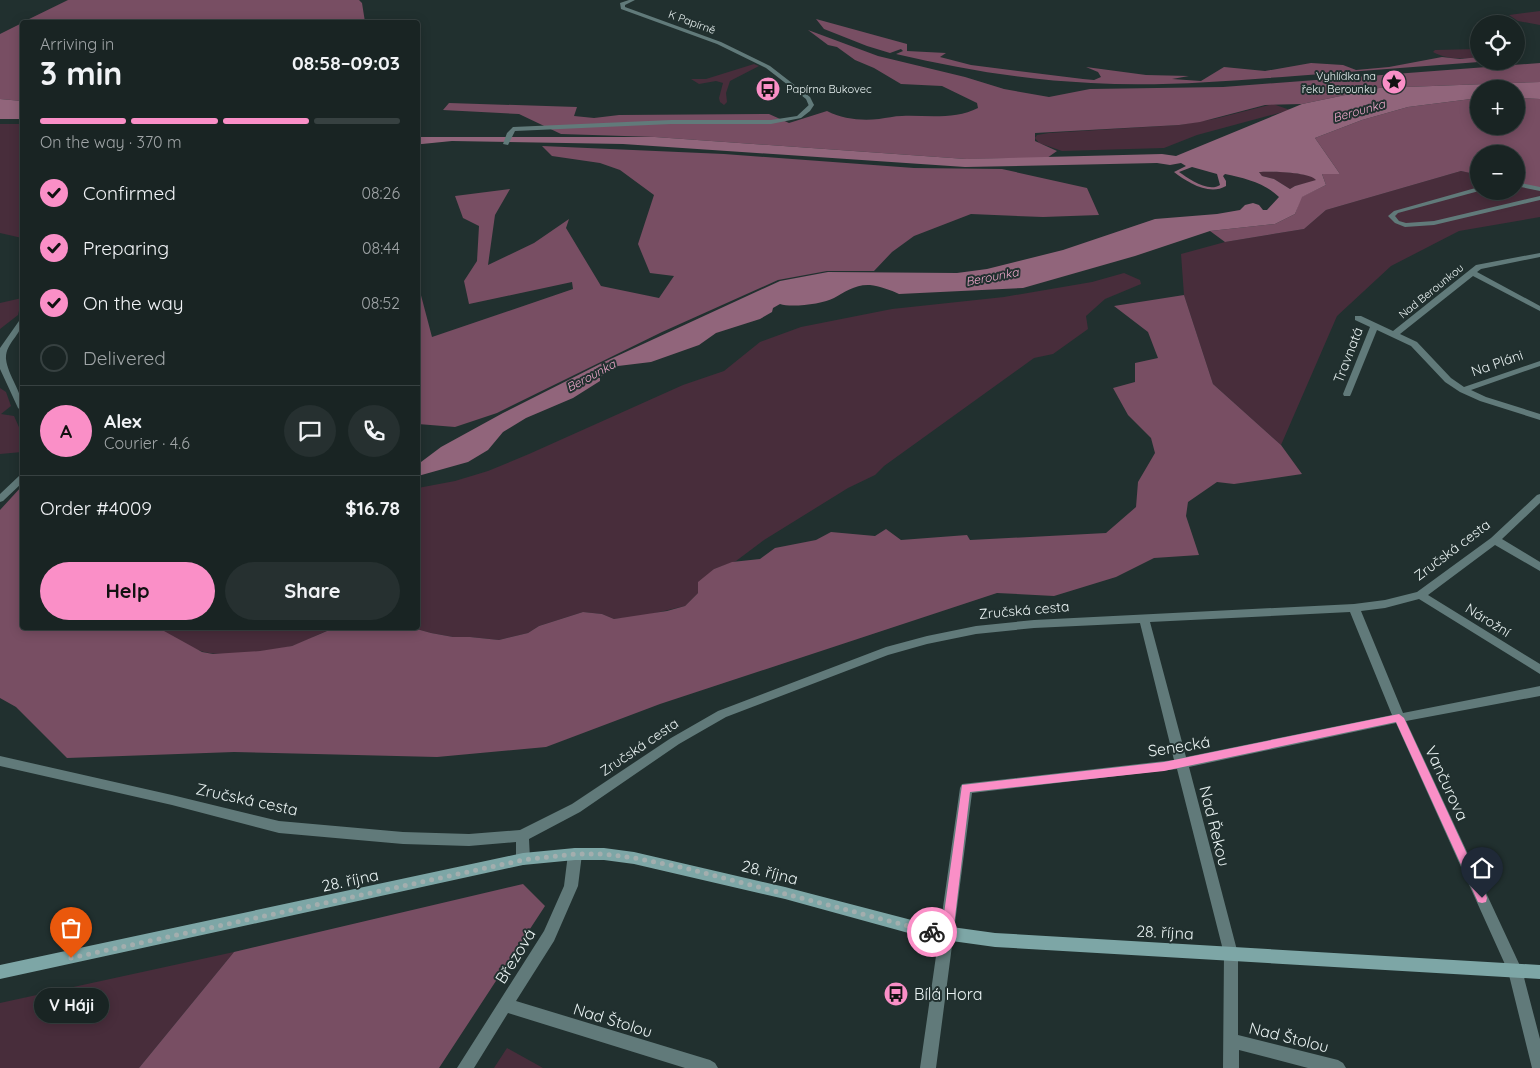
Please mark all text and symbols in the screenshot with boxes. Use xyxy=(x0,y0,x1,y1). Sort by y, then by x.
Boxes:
street label: K Papírně xyxy=(666,7,718,37)
map controls xyxy=(1470,15,1525,200)
button: locate xyxy=(1470,15,1525,70)
text: Arriving in xyxy=(40,34,114,54)
text: 08:58–09:03 xyxy=(292,51,400,75)
text: 3 min xyxy=(40,53,122,93)
place label: Vyhlídka na řeku Berounku xyxy=(1302,69,1376,96)
place icon: Vyhlídka na řeku Berounku xyxy=(1381,69,1407,95)
bus stop icon: Papírna Bukovec xyxy=(755,76,781,102)
button: + xyxy=(1470,80,1525,135)
place label: Papírna Bukovec xyxy=(786,82,872,96)
water label: Berounka xyxy=(1331,96,1387,125)
text: On the way · 370 m xyxy=(40,132,182,152)
button: − xyxy=(1470,145,1525,200)
icon: check xyxy=(40,179,68,207)
text: Confirmed xyxy=(83,181,176,205)
text: 08:26 xyxy=(361,183,400,203)
icon: check xyxy=(40,234,68,262)
text: Preparing xyxy=(83,236,169,260)
text: 08:44 xyxy=(362,238,400,258)
street label: Nad Berounkou xyxy=(1396,261,1466,321)
water label: Berounka xyxy=(964,264,1020,289)
icon: check xyxy=(40,289,68,317)
text: On the way xyxy=(83,291,184,315)
text: 08:52 xyxy=(361,293,400,313)
street label: Travnatá xyxy=(1329,325,1367,385)
text: Delivered xyxy=(83,346,166,370)
street label: Na Pláni xyxy=(1469,346,1525,380)
water label: Berounka xyxy=(564,356,619,395)
button: chat xyxy=(284,405,336,457)
button: phone xyxy=(348,405,400,457)
text: Alex xyxy=(104,409,142,433)
text: A xyxy=(60,419,72,443)
text: Courier · 4.6 xyxy=(104,433,190,453)
text: Order #4009 xyxy=(40,496,152,520)
text: $16.78 xyxy=(345,496,400,520)
street label: Zručská cesta xyxy=(1410,515,1494,585)
button: Help xyxy=(40,562,215,620)
button: Share xyxy=(225,562,400,620)
street label: Zručská cesta xyxy=(978,597,1070,623)
street label: Nárožní xyxy=(1462,599,1514,641)
street label: Zručská cesta xyxy=(596,714,682,780)
street label: Senecká xyxy=(1146,731,1212,761)
street label: Vančurova xyxy=(1421,742,1473,824)
street label: Zručská cesta xyxy=(194,778,300,820)
street label: Nad Řekou xyxy=(1195,784,1235,868)
pin xyxy=(1461,847,1503,898)
icon: home xyxy=(1468,854,1496,882)
street label: 28. října xyxy=(740,855,800,889)
street label: 28. října xyxy=(320,864,380,896)
pin xyxy=(50,907,92,958)
courier xyxy=(907,907,957,957)
icon: bag xyxy=(57,914,85,942)
icon: bike xyxy=(918,918,946,946)
street label: 28. října xyxy=(1136,921,1194,943)
street label: Březová xyxy=(490,925,540,987)
bus stop icon: Bílá Hora xyxy=(883,981,909,1007)
place label: Bílá Hora xyxy=(914,984,982,1004)
callout: V Háji xyxy=(34,988,108,1023)
text: V Háji xyxy=(49,995,94,1015)
street label: Nad Štolou xyxy=(571,998,655,1042)
street label: Nad Štolou xyxy=(1247,1017,1331,1057)

